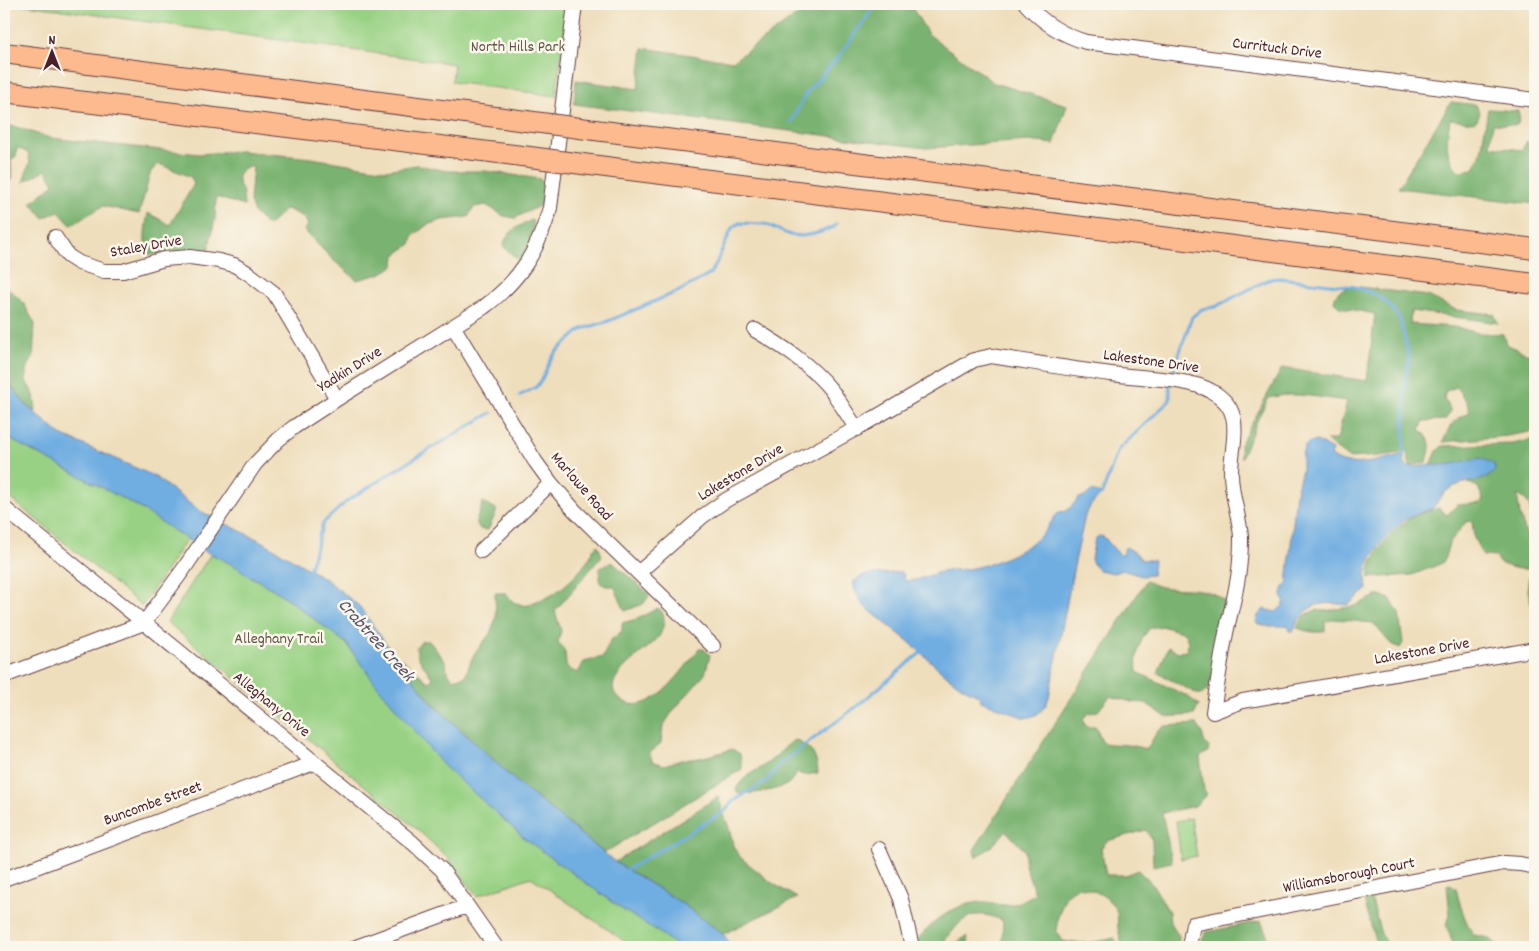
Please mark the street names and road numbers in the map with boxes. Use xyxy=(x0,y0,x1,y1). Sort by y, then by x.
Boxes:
street label: Currituck Drive xyxy=(1231,32,1323,66)
street label: Staley Drive xyxy=(108,229,184,265)
street label: Yadkin Drive xyxy=(313,341,387,399)
street label: Lakestone Drive xyxy=(1102,344,1200,380)
street label: Lakestone Drive xyxy=(694,438,788,508)
street label: Marlowe Road xyxy=(545,447,617,527)
street label: Lakestone Drive xyxy=(1373,632,1471,672)
street label: Alleghany Drive xyxy=(227,667,315,743)
street label: Buncombe Street xyxy=(101,776,205,832)
street label: Williamsborough Court xyxy=(1281,852,1417,900)

